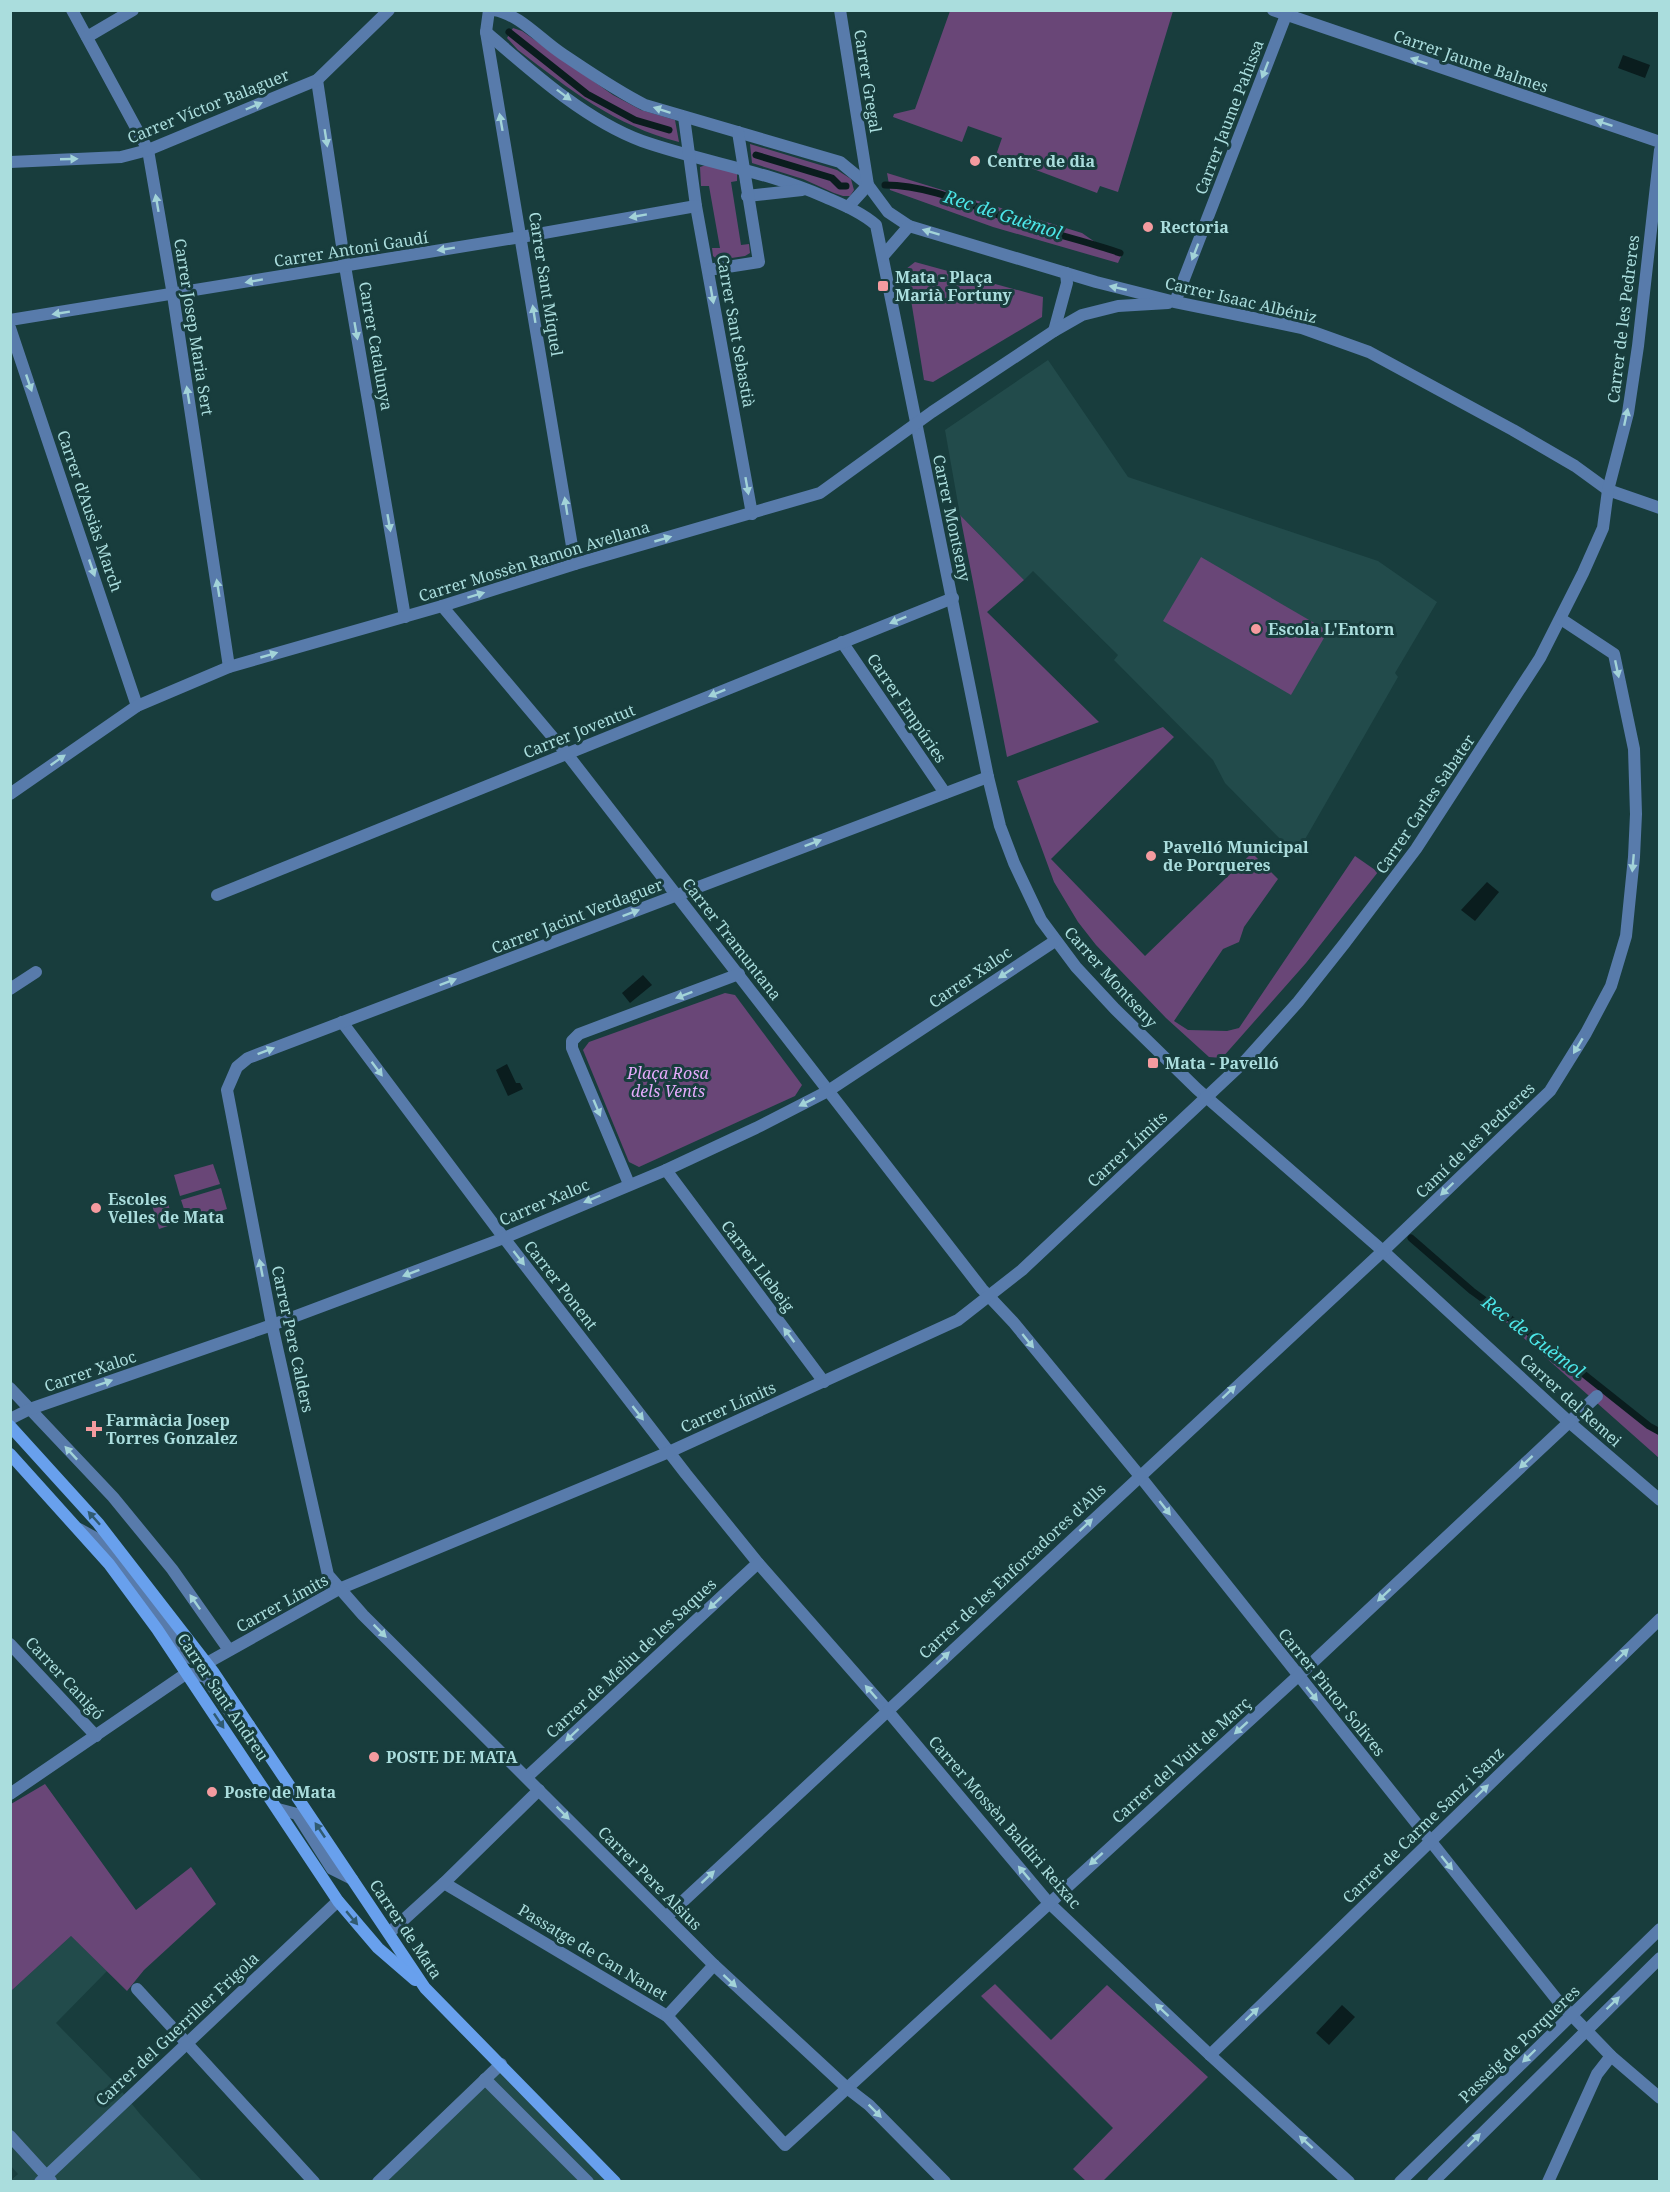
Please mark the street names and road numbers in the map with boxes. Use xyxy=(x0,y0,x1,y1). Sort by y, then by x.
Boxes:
street label: Carrer Jaume Balmes xyxy=(1391,24,1551,98)
street label: Carrer Gregal xyxy=(849,28,887,134)
street label: Carrer Jaume Pahissa xyxy=(1189,36,1269,198)
street label: Carrer Víctor Balaguer xyxy=(124,63,293,149)
street label: Carrer Sant Miquel xyxy=(524,210,568,358)
street label: Carrer Antoni Gaudí xyxy=(272,226,430,272)
street label: Carrer de les Pedreres xyxy=(1602,234,1644,404)
street label: Carrer Josep Maria Sert xyxy=(169,237,219,418)
street label: Carrer Sant Sebastià xyxy=(712,253,760,409)
street label: Carrer Isaac Albéniz xyxy=(1163,272,1319,328)
street label: Carrer Catalunya xyxy=(354,280,398,412)
street label: Carrer d'Ausiàs March xyxy=(52,427,128,595)
street label: Carrer Montseny xyxy=(928,453,976,584)
street label: Carrer Mossèn Ramon Avellana xyxy=(416,515,652,607)
street label: Carrer Empúries xyxy=(862,649,952,767)
street label: Carrer Joventut xyxy=(520,698,638,763)
street label: Carrer Carles Sabater xyxy=(1370,730,1480,878)
street label: Carrer Jacint Verdaguer xyxy=(488,873,666,959)
street label: Carrer Tramuntana xyxy=(677,873,787,1005)
street label: Carrer Montseny xyxy=(1060,922,1163,1033)
street label: Carrer Xaloc xyxy=(924,941,1016,1013)
street label: Camí de les Pedreres xyxy=(1410,1077,1540,1203)
street label: Carrer Límits xyxy=(1082,1106,1172,1192)
street label: Carrer Xaloc xyxy=(496,1173,593,1231)
street label: Carrer Llebeig xyxy=(716,1216,800,1317)
street label: Carrer Ponent xyxy=(519,1236,603,1335)
street label: Carrer Pere Calders xyxy=(267,1264,319,1414)
street label: Carrer Xaloc xyxy=(41,1345,139,1397)
street label: Carrer del Remei xyxy=(1516,1348,1626,1452)
street label: Carrer Límits xyxy=(677,1376,779,1438)
street label: Carrer de les Enforcadores d'Alls xyxy=(914,1478,1110,1664)
street label: Carrer Límits xyxy=(232,1569,332,1637)
street label: Carrer de Meliu de les Saques xyxy=(541,1573,721,1743)
street label: Carrer Pintor Solives xyxy=(1273,1623,1391,1761)
street label: Carrer Sant Andreu xyxy=(172,1629,274,1765)
street label: Carrer Canigó xyxy=(21,1632,109,1724)
street label: Carrer del Vuit de Març xyxy=(1107,1692,1255,1828)
street label: Carrer Mossèn Baldiri Reixac xyxy=(924,1731,1086,1913)
street label: Carrer de Carme Sanz i Sanz xyxy=(1337,1742,1509,1908)
street label: Carrer Pere Alsius xyxy=(593,1821,707,1935)
street label: Carrer de Mata xyxy=(365,1875,447,1983)
street label: Passatge de Can Nanet xyxy=(514,1899,672,2006)
street label: Carrer del Guerriller Frigola xyxy=(90,1947,264,2111)
street label: Passeig de Porqueres xyxy=(1454,1980,1584,2108)

